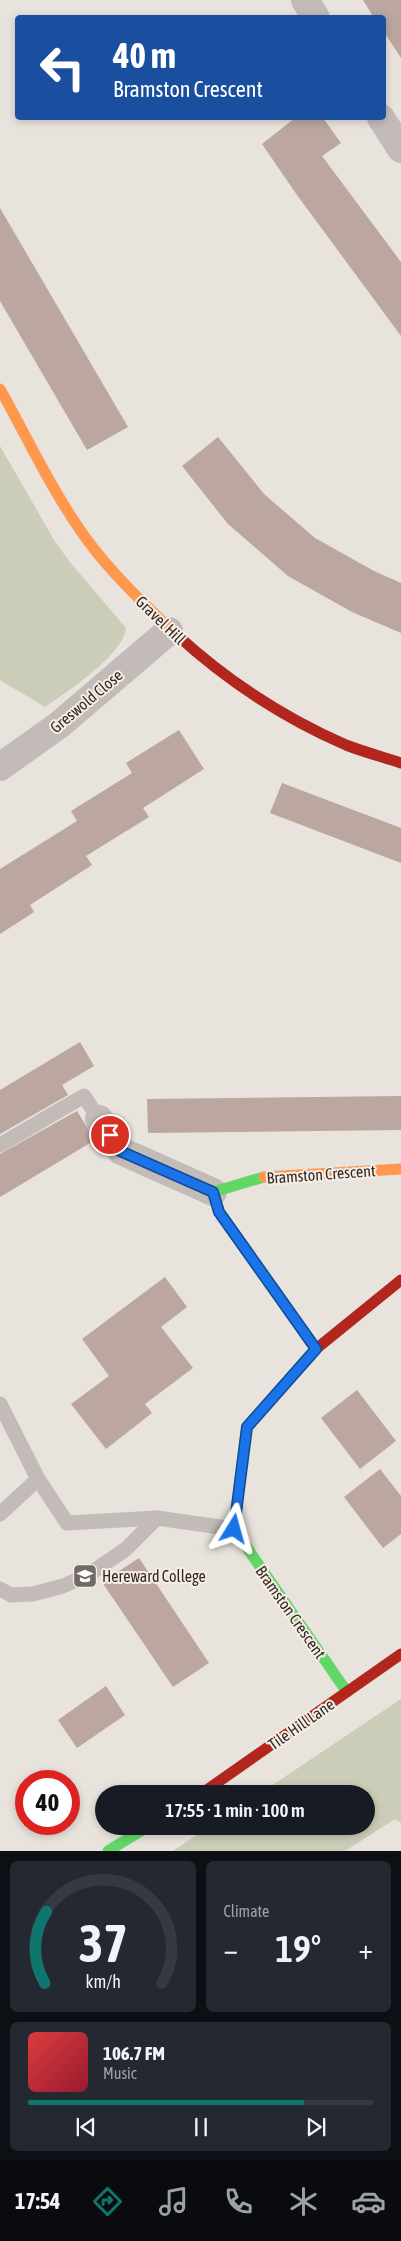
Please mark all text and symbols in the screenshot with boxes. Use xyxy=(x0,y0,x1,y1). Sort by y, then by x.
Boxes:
icon: left xyxy=(30,35,95,100)
text: 40 m xyxy=(113,35,176,75)
text: Bramston Crescent xyxy=(113,76,263,102)
street label: Gravel Hill xyxy=(132,592,190,649)
street label: Greswold Close xyxy=(46,666,126,736)
pin xyxy=(89,1114,131,1156)
icon: arrive xyxy=(96,1121,124,1149)
street label: Bramston Crescent xyxy=(266,1161,376,1187)
position arrow xyxy=(207,1502,259,1554)
street label: Bramston Crescent xyxy=(252,1562,330,1662)
school or university icon: Hereward College xyxy=(72,1563,98,1589)
place label: Hereward College xyxy=(102,1567,206,1586)
street label: Tile Hill Lane xyxy=(265,1695,337,1753)
speed limit sign: 40 xyxy=(15,1770,80,1835)
text: 17:55 · 1 min · 100 m xyxy=(165,1799,305,1821)
text: Climate xyxy=(224,1902,269,1920)
text: 37 xyxy=(78,1913,127,1973)
text: 19° xyxy=(275,1927,321,1970)
text: − xyxy=(224,1933,238,1965)
text: + xyxy=(358,1933,373,1965)
text: km/h xyxy=(85,1971,120,1992)
text: 106.7 FM xyxy=(103,2042,165,2064)
text: Music xyxy=(103,2064,137,2082)
icon: previous xyxy=(72,2113,100,2141)
icon: pause xyxy=(187,2113,215,2141)
icon: next xyxy=(302,2113,330,2141)
icon: directions xyxy=(90,2184,125,2219)
icon: music xyxy=(156,2184,191,2219)
icon: phone xyxy=(221,2184,256,2219)
icon: climate xyxy=(286,2184,321,2219)
icon: car xyxy=(351,2184,386,2219)
text: 17:54 xyxy=(15,2188,60,2214)

